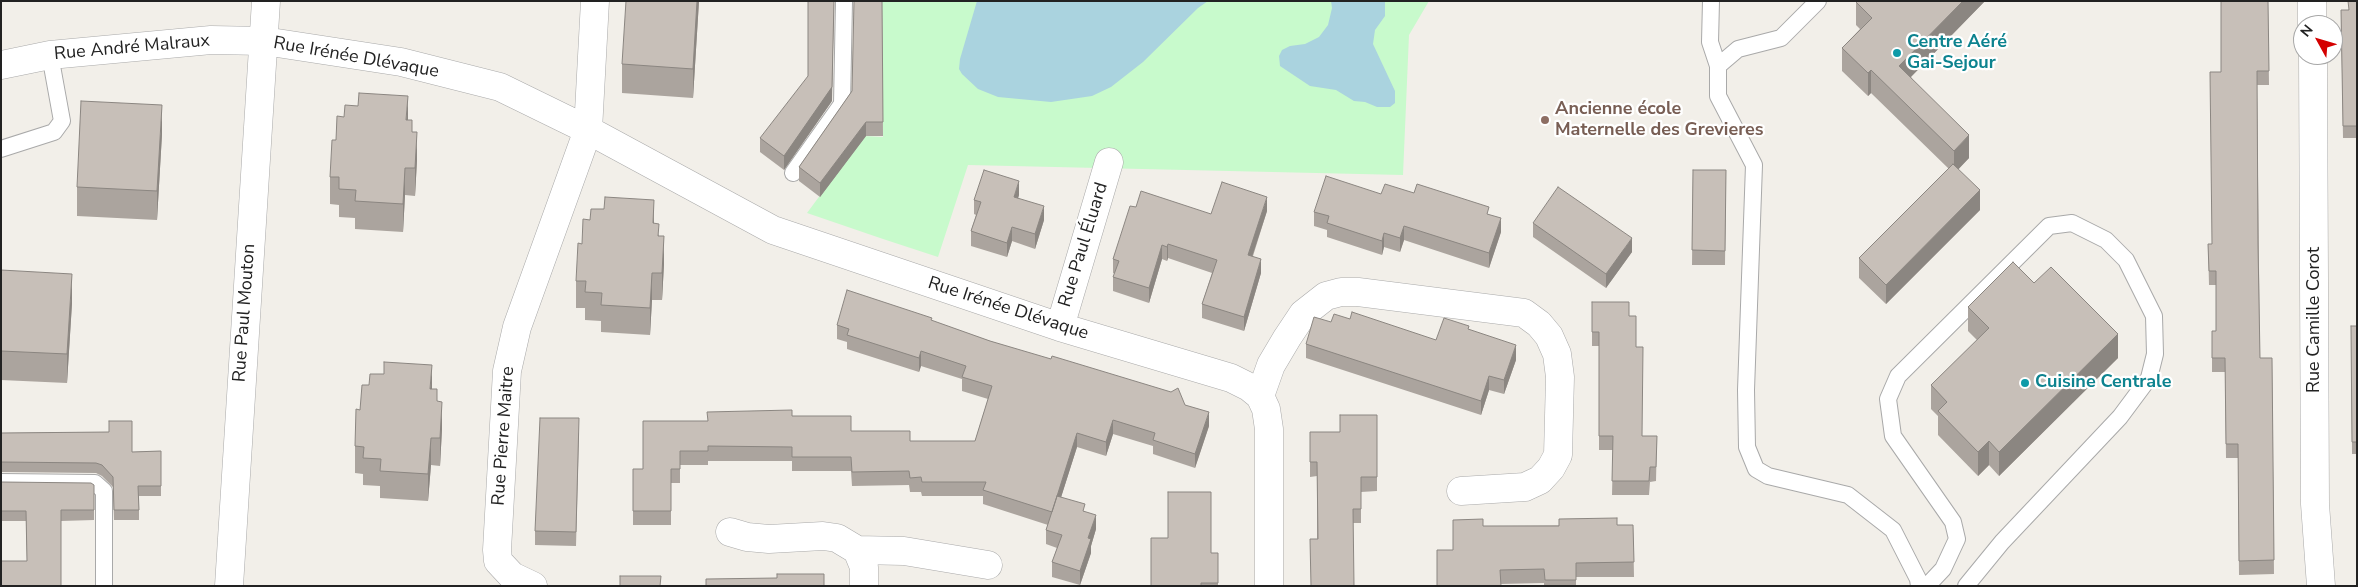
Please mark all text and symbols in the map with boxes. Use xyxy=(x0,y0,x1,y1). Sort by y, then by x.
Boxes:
north arrow xyxy=(2293,15,2343,65)
text: N xyxy=(2296,21,2317,41)
street label: Rue André Malraux xyxy=(53,30,211,66)
place label: Centre Aéré Gai-Sejour xyxy=(1907,32,2007,74)
street label: Rue Irénée Dlévaque xyxy=(272,33,440,83)
marker: Centre Aéré Gai-Sejour xyxy=(1891,47,1903,59)
place label: Ancienne école Maternelle des Grevieres xyxy=(1555,99,1764,142)
marker: Ancienne école Maternelle des Grevieres xyxy=(1539,114,1551,126)
street label: Rue Paul Éluard xyxy=(1055,180,1113,310)
street label: Rue Paul Mouton xyxy=(229,243,261,383)
street label: Rue Camille Corot xyxy=(2304,247,2326,393)
street label: Rue Irénée Dlévaque xyxy=(925,273,1091,345)
street label: Rue Pierre Maitre xyxy=(488,366,520,506)
place label: Cuisine Centrale xyxy=(2035,372,2172,394)
marker: Cuisine Centrale xyxy=(2019,377,2031,389)

